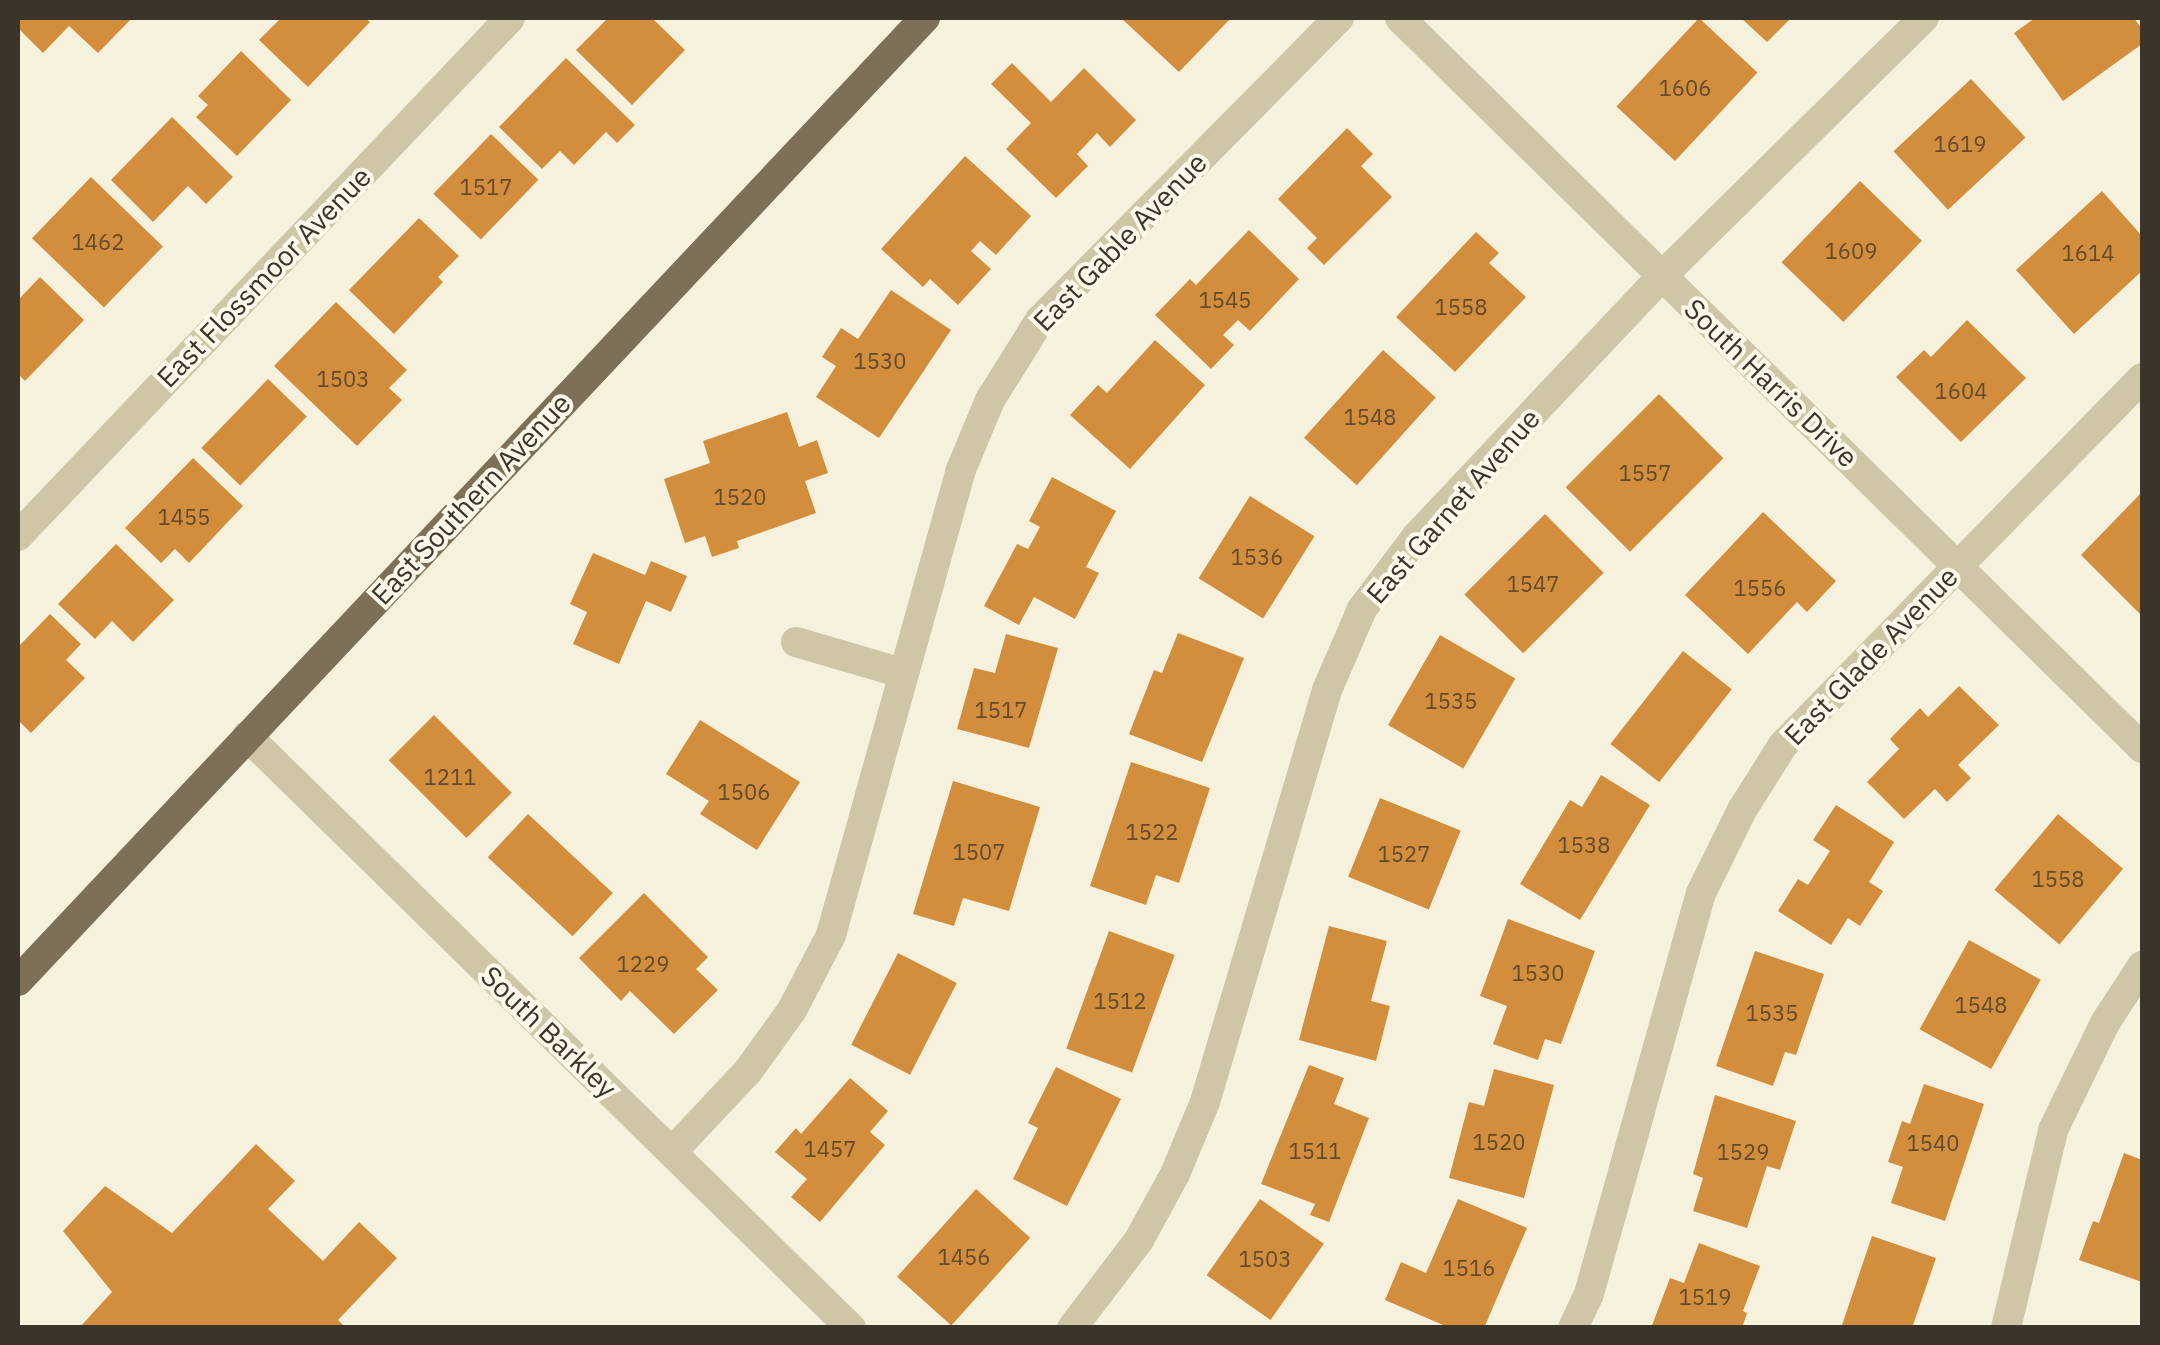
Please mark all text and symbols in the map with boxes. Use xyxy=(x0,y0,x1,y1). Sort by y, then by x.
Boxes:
house number: 1606 xyxy=(1659,75,1711,101)
house number: 1619 xyxy=(1934,131,1986,157)
street label: East Gable Avenue xyxy=(1026,146,1214,338)
street label: East Flossmoor Avenue xyxy=(150,160,378,394)
house number: 1517 xyxy=(460,174,512,200)
house number: 1462 xyxy=(72,229,124,255)
house number: 1609 xyxy=(1825,238,1877,264)
house number: 1614 xyxy=(2062,240,2114,266)
house number: 1545 xyxy=(1199,287,1251,313)
street label: South Harris Drive xyxy=(1677,292,1865,474)
house number: 1558 xyxy=(1435,294,1487,320)
house number: 1530 xyxy=(854,348,906,374)
house number: 1503 xyxy=(317,366,369,392)
house number: 1604 xyxy=(1935,378,1987,404)
street label: East Southern Avenue xyxy=(364,386,578,612)
street label: East Garnet Avenue xyxy=(1359,402,1547,610)
house number: 1548 xyxy=(1344,404,1396,430)
house number: 1557 xyxy=(1619,460,1671,486)
house number: 1520 xyxy=(714,484,766,510)
house number: 1455 xyxy=(158,504,210,530)
house number: 1536 xyxy=(1231,544,1283,570)
street label: East Glade Avenue xyxy=(1777,560,1965,752)
house number: 1547 xyxy=(1507,571,1559,597)
house number: 1556 xyxy=(1734,575,1786,601)
house number: 1535 xyxy=(1425,688,1477,714)
house number: 1517 xyxy=(975,697,1027,723)
house number: 1211 xyxy=(424,764,476,790)
house number: 1506 xyxy=(718,779,770,805)
house number: 1522 xyxy=(1126,819,1178,845)
house number: 1538 xyxy=(1558,832,1610,858)
house number: 1507 xyxy=(953,839,1005,865)
house number: 1527 xyxy=(1378,841,1430,867)
house number: 1558 xyxy=(2032,866,2084,892)
house number: 1229 xyxy=(617,951,669,977)
street label: South Barkley xyxy=(474,959,624,1105)
house number: 1530 xyxy=(1512,960,1564,986)
house number: 1512 xyxy=(1094,988,1146,1014)
house number: 1548 xyxy=(1955,992,2007,1018)
house number: 1535 xyxy=(1746,1000,1798,1026)
house number: 1520 xyxy=(1473,1129,1525,1155)
house number: 1540 xyxy=(1907,1130,1959,1156)
house number: 1457 xyxy=(804,1136,856,1162)
house number: 1511 xyxy=(1289,1138,1341,1164)
house number: 1529 xyxy=(1717,1139,1769,1165)
house number: 1456 xyxy=(938,1244,990,1270)
house number: 1503 xyxy=(1239,1246,1291,1272)
house number: 1516 xyxy=(1443,1255,1495,1281)
house number: 1519 xyxy=(1679,1284,1731,1310)

